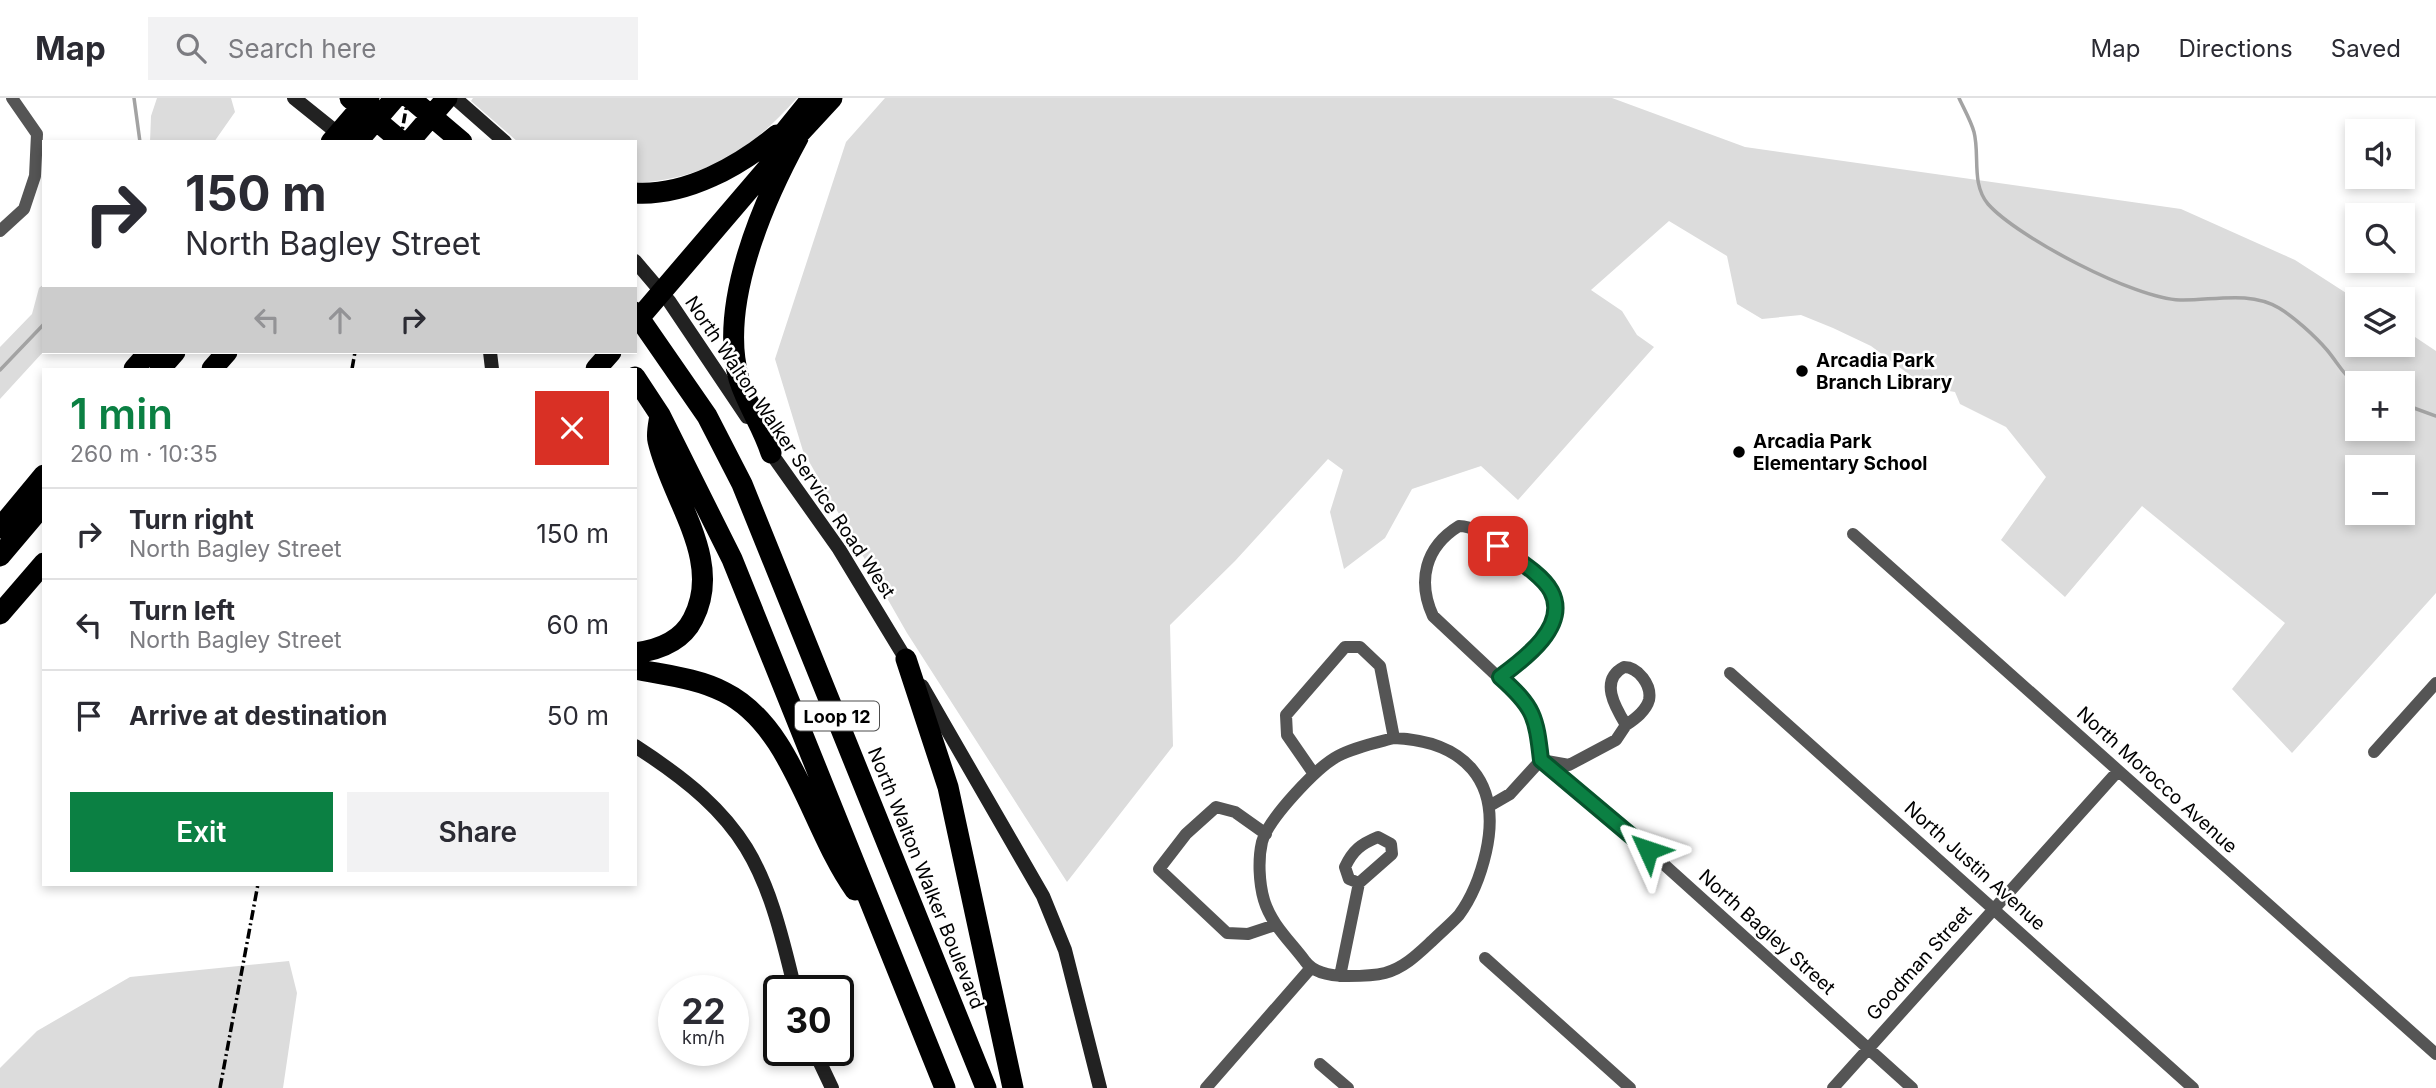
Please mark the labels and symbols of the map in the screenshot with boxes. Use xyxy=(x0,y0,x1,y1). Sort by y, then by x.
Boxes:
street label: North Walton Walker Service Road West xyxy=(680,292,900,602)
place label: Arcadia Park Branch Library xyxy=(1816,349,1953,394)
marker: Arcadia Park Branch Library xyxy=(1794,363,1810,379)
place label: Arcadia Park Elementary School xyxy=(1753,430,1927,475)
marker: Arcadia Park Elementary School xyxy=(1731,444,1747,460)
pin xyxy=(1468,516,1528,576)
road number: Loop 12 xyxy=(795,702,879,730)
street label: North Morocco Avenue xyxy=(2072,702,2242,858)
street label: North Walton Walker Boulevard xyxy=(863,744,989,1012)
street label: North Justin Avenue xyxy=(1900,796,2050,936)
position arrow xyxy=(1611,813,1685,887)
street label: North Bagley Street xyxy=(1694,865,1840,999)
street label: Goodman Street xyxy=(1862,901,1976,1025)
speed limit sign: 30 xyxy=(763,975,854,1066)

